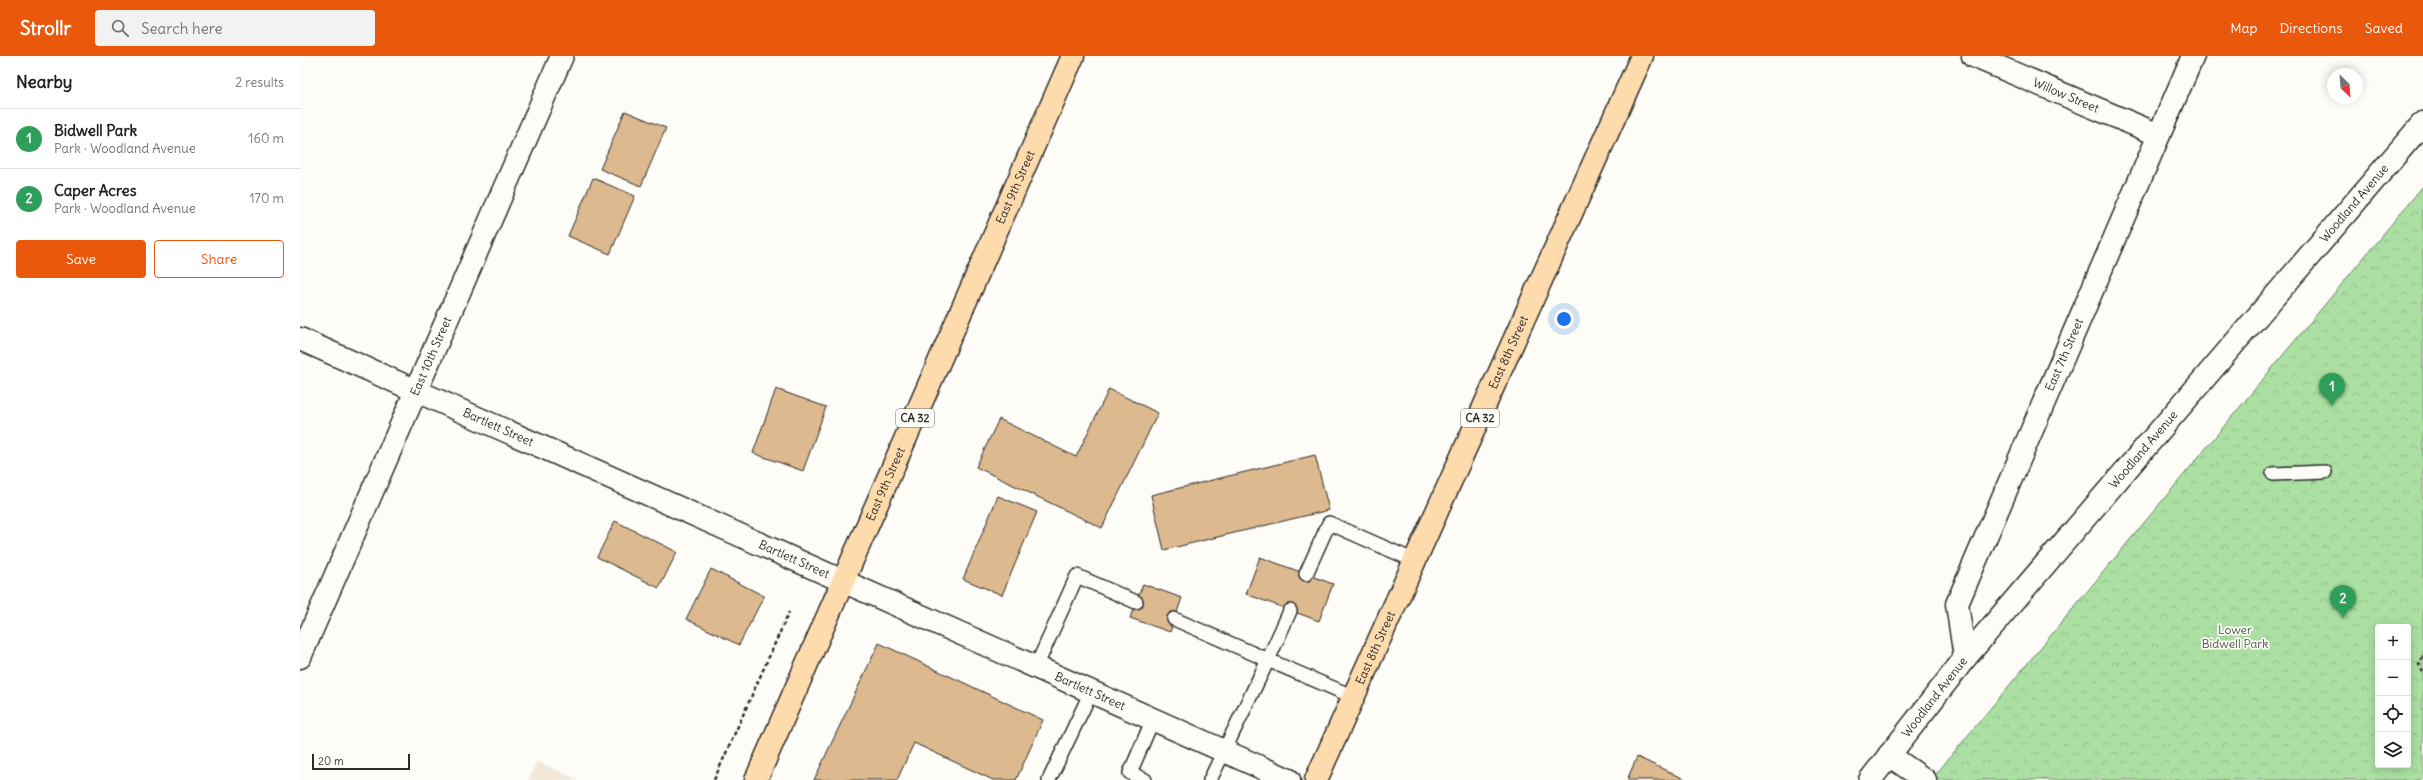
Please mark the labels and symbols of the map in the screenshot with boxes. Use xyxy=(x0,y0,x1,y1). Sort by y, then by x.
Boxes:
north arrow xyxy=(2327,68,2363,104)
street label: Willow Street xyxy=(2031,74,2101,116)
street label: East 9th Street xyxy=(992,148,1038,226)
street label: Woodland Avenue xyxy=(2316,161,2391,245)
your location xyxy=(1554,309,1574,329)
street label: East 8th Street xyxy=(1485,313,1531,391)
street label: East 10th Street xyxy=(407,314,454,398)
street label: East 7th Street xyxy=(2042,316,2086,393)
pin: 1 xyxy=(2319,373,2345,406)
street label: Bartlett Street xyxy=(461,405,536,449)
street label: Woodland Avenue xyxy=(2106,407,2181,491)
road number: CA 32 xyxy=(896,409,934,427)
road number: CA 32 xyxy=(1461,409,1499,427)
street label: East 9th Street xyxy=(862,445,908,523)
street label: Bartlett Street xyxy=(757,537,832,581)
pin: 2 xyxy=(2330,585,2356,618)
street label: East 8th Street xyxy=(1352,609,1398,687)
park label: Lower Bidwell Park xyxy=(2202,622,2268,651)
street label: Woodland Avenue xyxy=(1898,654,1970,740)
street label: Bartlett Street xyxy=(1053,669,1128,713)
scale bar xyxy=(312,752,410,771)

